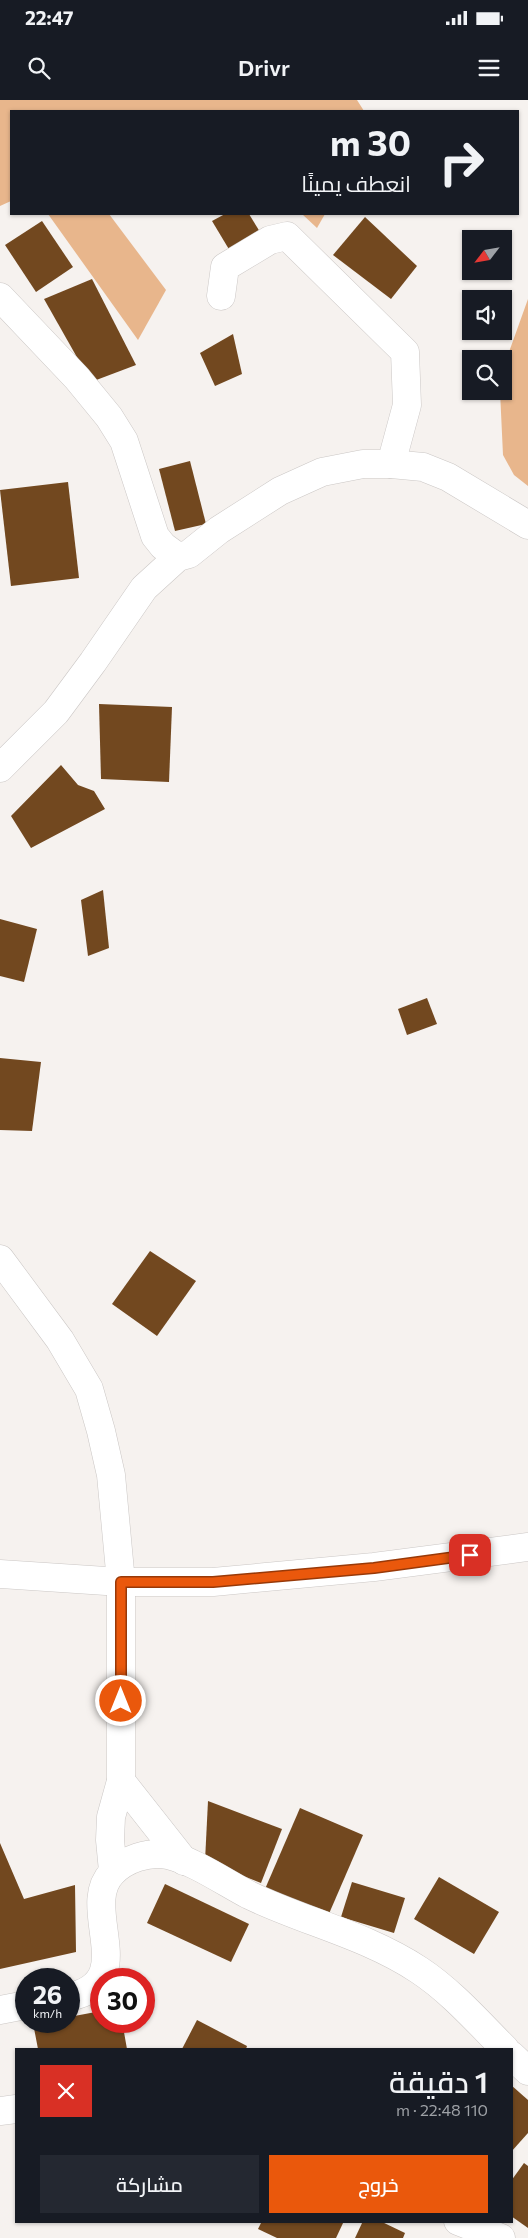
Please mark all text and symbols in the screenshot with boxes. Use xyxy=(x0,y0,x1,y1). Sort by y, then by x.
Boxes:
text: 22:47 xyxy=(25,6,73,29)
icon: search xyxy=(25,54,53,82)
text: Drivr xyxy=(238,54,290,81)
icon: menu xyxy=(475,54,503,82)
text: 30 m xyxy=(330,120,411,163)
icon: right xyxy=(429,130,494,195)
text: انعطف يمينًا xyxy=(301,170,411,197)
north arrow xyxy=(462,230,512,280)
map controls xyxy=(462,230,512,400)
button: sound xyxy=(462,290,512,340)
button: search xyxy=(462,350,512,400)
pin xyxy=(449,1534,491,1576)
icon: arrive xyxy=(456,1541,484,1569)
position arrow xyxy=(94,1674,146,1726)
speed limit sign: 30 xyxy=(90,1968,155,2033)
text: 26 xyxy=(33,1979,62,2009)
text: km/h xyxy=(33,2006,62,2020)
text: 1 دقيقة xyxy=(389,2062,488,2099)
button: close xyxy=(40,2065,92,2117)
text: 110 m · 22:48 xyxy=(396,2100,488,2119)
button: مشاركة xyxy=(40,2155,259,2213)
button: خروج xyxy=(269,2155,488,2213)

